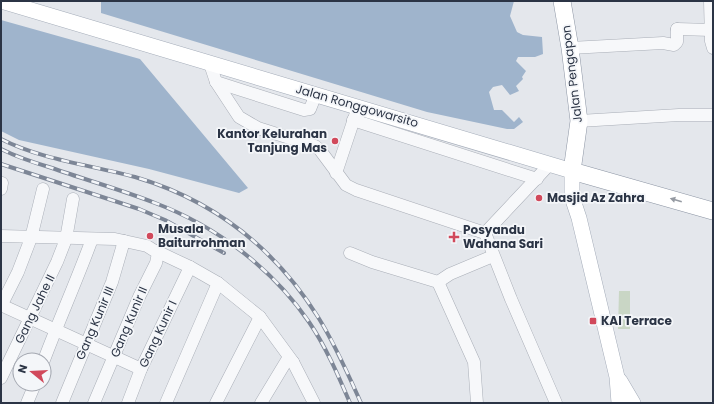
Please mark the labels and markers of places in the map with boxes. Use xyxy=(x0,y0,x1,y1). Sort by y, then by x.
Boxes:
place label: Kantor Kelurahan Tanjung Mas xyxy=(217,125,327,156)
marker: Kantor Kelurahan Tanjung Mas xyxy=(330,136,340,146)
place label: Masjid Az Zahra xyxy=(547,189,645,206)
marker: Masjid Az Zahra xyxy=(534,193,544,203)
place label: Musala Baiturrohman xyxy=(158,220,246,251)
place label: Posyandu Wahana Sari xyxy=(463,221,543,252)
marker: Musala Baiturrohman xyxy=(145,231,155,241)
marker: Posyandu Wahana Sari xyxy=(448,231,460,243)
place label: KAI Terrace xyxy=(601,312,672,329)
marker: KAI Terrace xyxy=(588,316,598,326)

